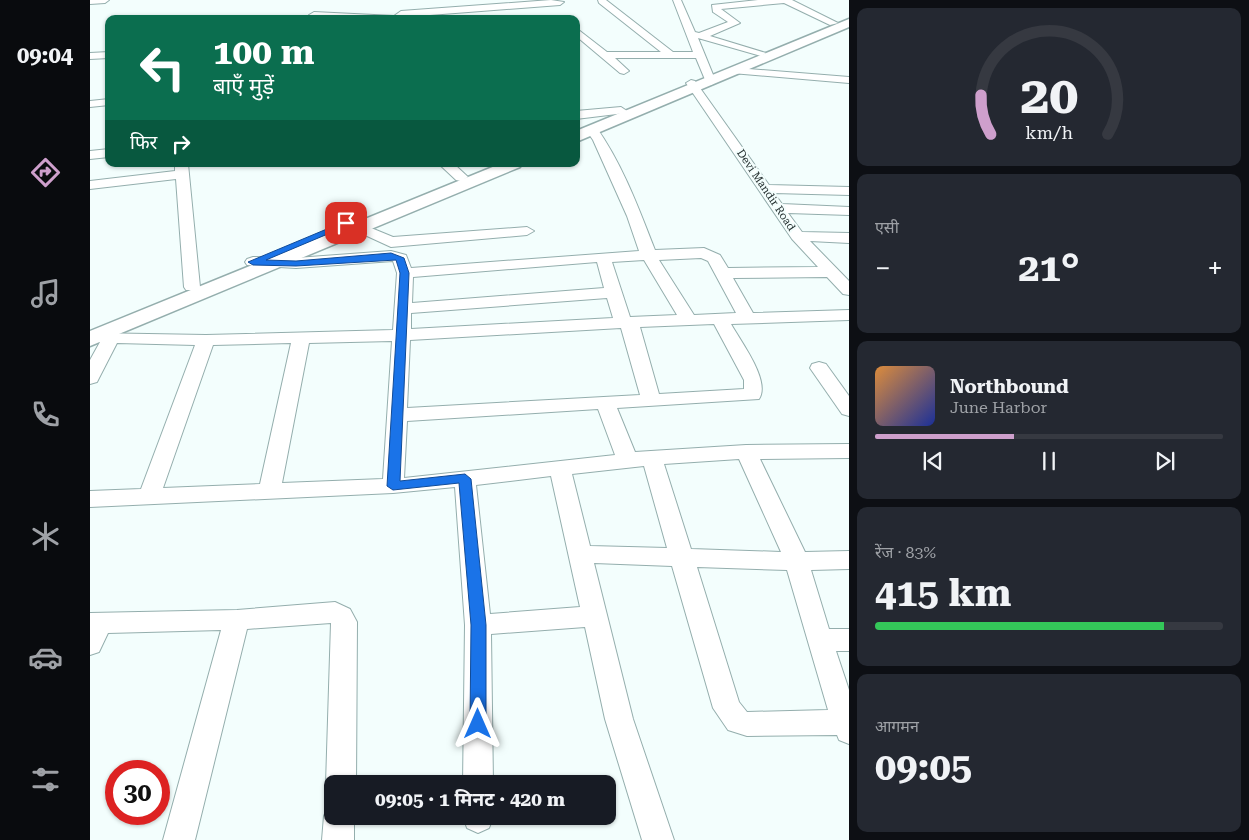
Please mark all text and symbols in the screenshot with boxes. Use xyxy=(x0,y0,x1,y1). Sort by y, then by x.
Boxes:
text: 100 m xyxy=(213,32,314,73)
icon: left xyxy=(130,35,195,100)
text: 09:04 xyxy=(17,43,73,68)
text: 20 xyxy=(1020,65,1078,126)
text: बाएँ मुड़ें xyxy=(213,74,274,99)
text: km/h xyxy=(1025,122,1073,143)
icon: right xyxy=(167,130,195,158)
text: फिर xyxy=(130,131,157,154)
street label: Devi Mandir Road xyxy=(734,147,798,233)
icon: directions xyxy=(28,155,63,190)
pin xyxy=(325,202,367,244)
icon: arrive xyxy=(332,209,360,237)
text: एसी xyxy=(875,218,899,237)
text: 21° xyxy=(1018,246,1080,290)
text: − xyxy=(875,252,891,285)
text: + xyxy=(1207,252,1223,285)
icon: music xyxy=(28,276,63,311)
text: Northbound xyxy=(950,375,1069,398)
icon: phone xyxy=(28,397,63,432)
text: June Harbor xyxy=(950,398,1047,417)
icon: previous xyxy=(919,447,947,475)
icon: pause xyxy=(1035,447,1063,475)
icon: next xyxy=(1151,447,1179,475)
icon: climate xyxy=(28,519,63,554)
text: रेंज · 83% xyxy=(875,543,936,562)
text: 415 km xyxy=(875,571,1011,615)
icon: car xyxy=(28,640,63,675)
position arrow xyxy=(451,697,503,749)
text: आगमन xyxy=(875,717,919,736)
text: 09:05 xyxy=(875,745,972,789)
speed limit sign: 30 xyxy=(105,760,170,825)
icon: filters xyxy=(28,762,63,797)
text: 09:05 · 1 मिनट · 420 m xyxy=(375,788,565,811)

